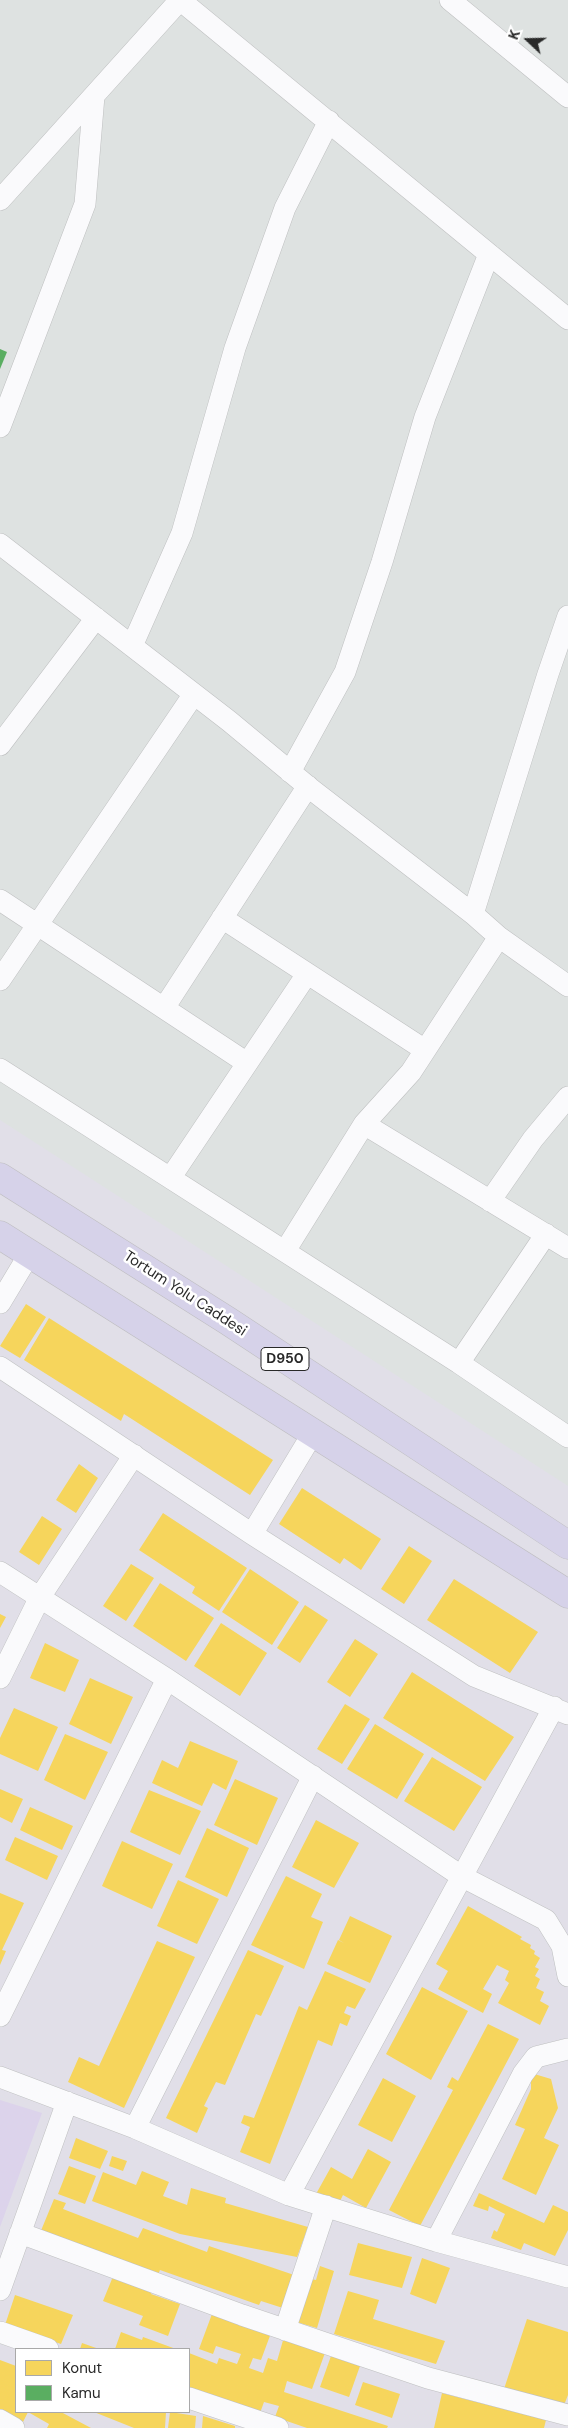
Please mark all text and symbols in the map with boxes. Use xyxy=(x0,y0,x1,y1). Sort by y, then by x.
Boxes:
north arrow xyxy=(503,15,553,65)
text: K xyxy=(504,27,524,42)
street label: Tortum Yolu Caddesi xyxy=(120,1248,250,1340)
road number: D950 xyxy=(261,1348,309,1370)
legend xyxy=(15,2348,190,2413)
text: Konut xyxy=(62,2358,102,2378)
text: Kamu xyxy=(62,2383,101,2403)

